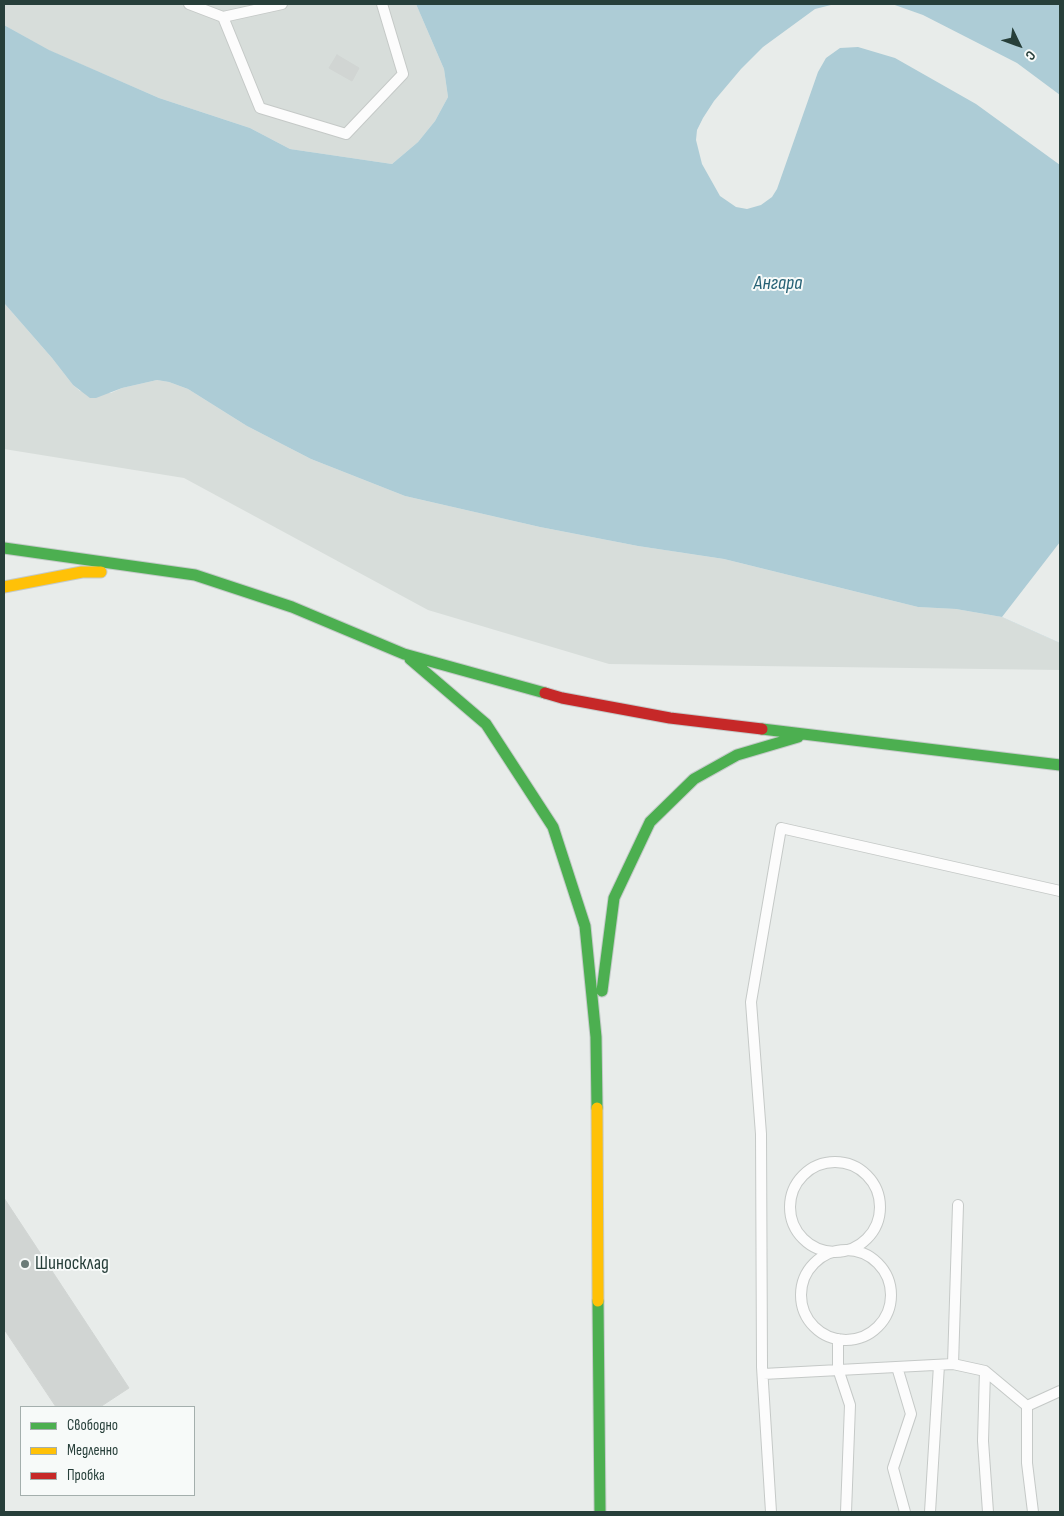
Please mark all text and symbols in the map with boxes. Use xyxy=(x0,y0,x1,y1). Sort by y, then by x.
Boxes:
north arrow xyxy=(994,20,1044,70)
text: С xyxy=(1022,47,1039,64)
water label: Ангара xyxy=(754,272,802,296)
place label: Шиносклад xyxy=(35,1253,109,1275)
marker: Шиносклад xyxy=(19,1258,31,1270)
legend xyxy=(20,1406,195,1496)
text: Свободно xyxy=(67,1416,118,1435)
text: Медленно xyxy=(67,1441,118,1460)
text: Пробка xyxy=(67,1466,105,1485)

